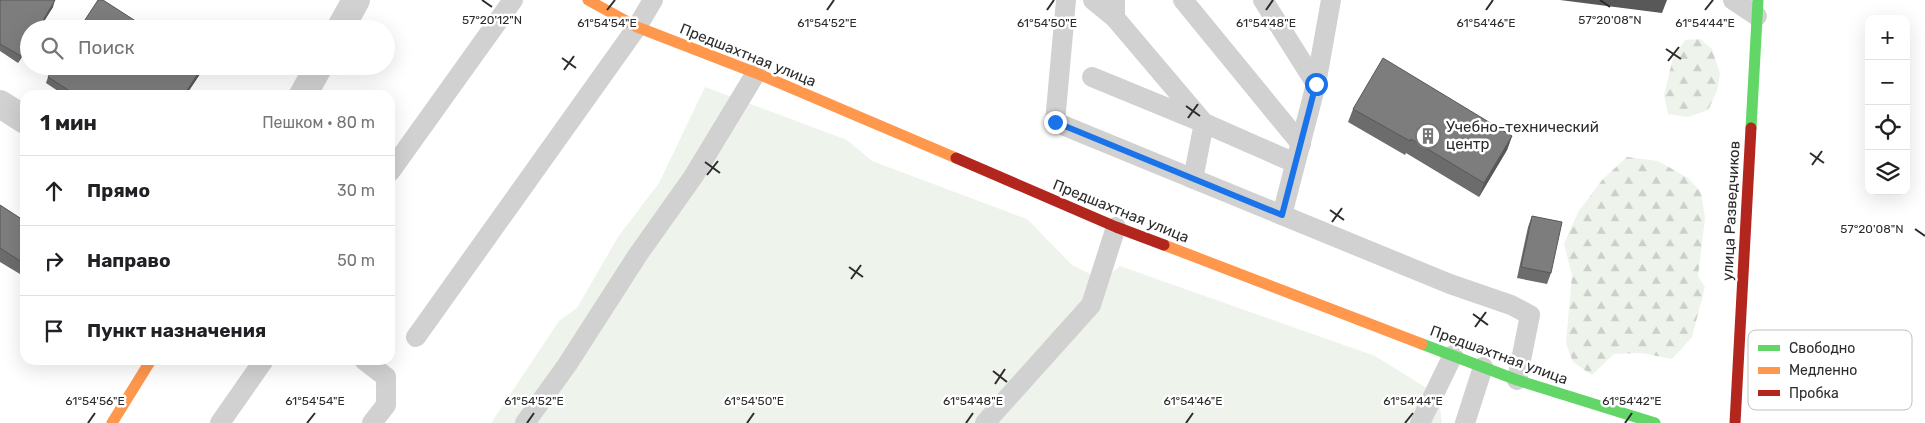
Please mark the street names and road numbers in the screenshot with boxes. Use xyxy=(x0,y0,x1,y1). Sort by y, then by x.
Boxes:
street label: Предшахтная улица xyxy=(677,19,819,91)
street label: улица Разведчиков xyxy=(1718,140,1744,282)
street label: Предшахтная улица xyxy=(1050,175,1192,247)
street label: Предшахтная улица xyxy=(1428,322,1570,388)

